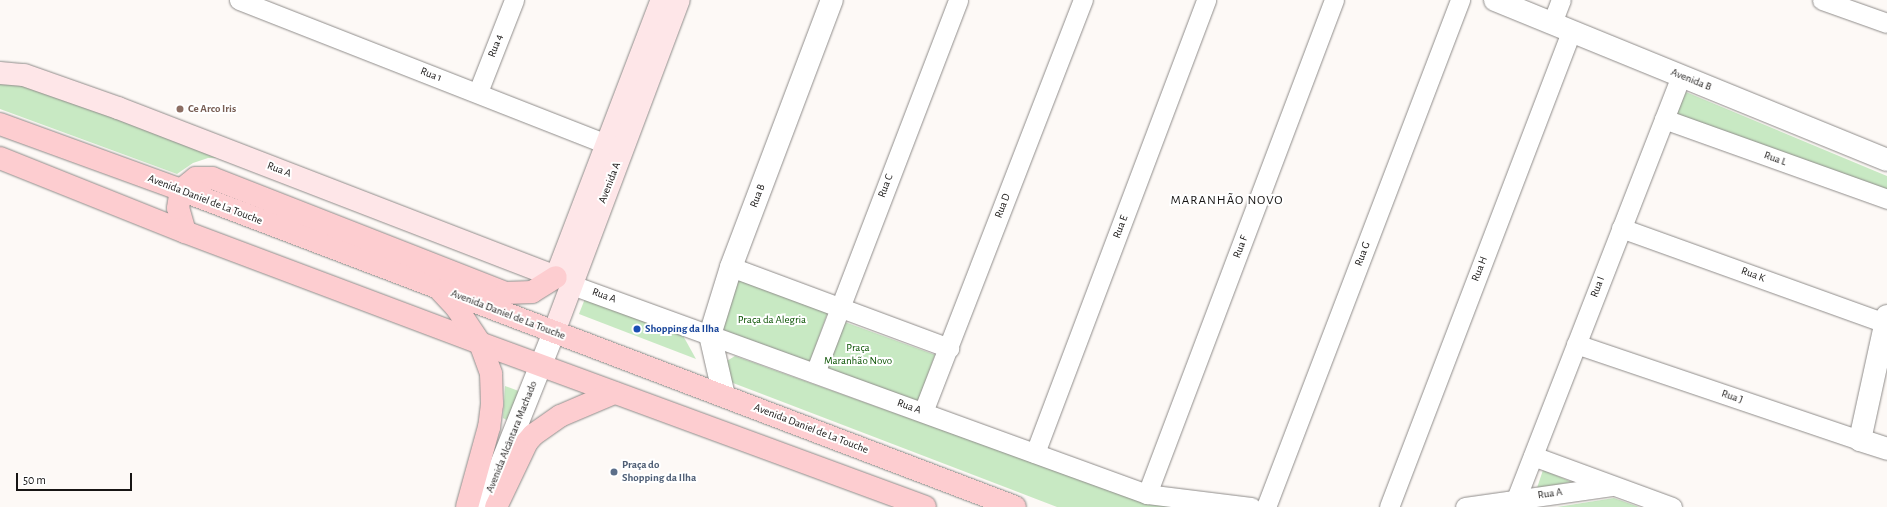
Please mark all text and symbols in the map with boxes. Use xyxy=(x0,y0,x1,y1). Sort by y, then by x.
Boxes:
street label: Rua 4 xyxy=(486,33,506,59)
street label: Rua 1 xyxy=(418,65,444,85)
street label: Avenida B xyxy=(1669,66,1713,94)
place label: Ce Arco Iris xyxy=(188,102,236,116)
marker: Ce Arco Iris xyxy=(175,104,185,114)
street label: Rua L xyxy=(1762,149,1788,169)
street label: Rua A xyxy=(265,159,293,181)
street label: Avenida A xyxy=(596,161,624,205)
street label: Avenida Daniel de La Touche xyxy=(146,172,264,228)
street label: Rua C xyxy=(876,172,896,200)
street label: Rua B xyxy=(747,182,769,210)
street label: Rua D xyxy=(992,192,1014,220)
district label: MARANHÃO NOVO xyxy=(1170,193,1284,209)
street label: Rua E xyxy=(1111,214,1131,240)
street label: Rua F xyxy=(1231,234,1251,260)
street label: Rua G xyxy=(1352,240,1374,268)
street label: Rua H xyxy=(1469,255,1491,283)
street label: Rua K xyxy=(1739,265,1767,285)
street label: Rua I xyxy=(1588,275,1608,299)
street label: Rua A xyxy=(590,286,618,306)
street label: Avenida Daniel de La Touche xyxy=(449,287,567,343)
park label: Praça da Alegria xyxy=(738,313,806,327)
place label: Shopping da Ilha xyxy=(645,322,719,336)
marker: Shopping da Ilha xyxy=(632,324,642,334)
park label: Praça Maranhão Novo xyxy=(824,342,892,368)
street label: Avenida Alcântara Machado xyxy=(484,379,540,495)
street label: Rua J xyxy=(1720,387,1744,407)
street label: Rua A xyxy=(895,397,923,417)
street label: Avenida Daniel de La Touche xyxy=(752,401,870,457)
place label: Praça do Shopping da Ilha xyxy=(622,459,696,485)
scale bar xyxy=(18,465,134,491)
marker: Praça do Shopping da Ilha xyxy=(609,467,619,477)
text: 50 m xyxy=(23,474,46,486)
street label: Rua A xyxy=(1537,486,1563,502)

